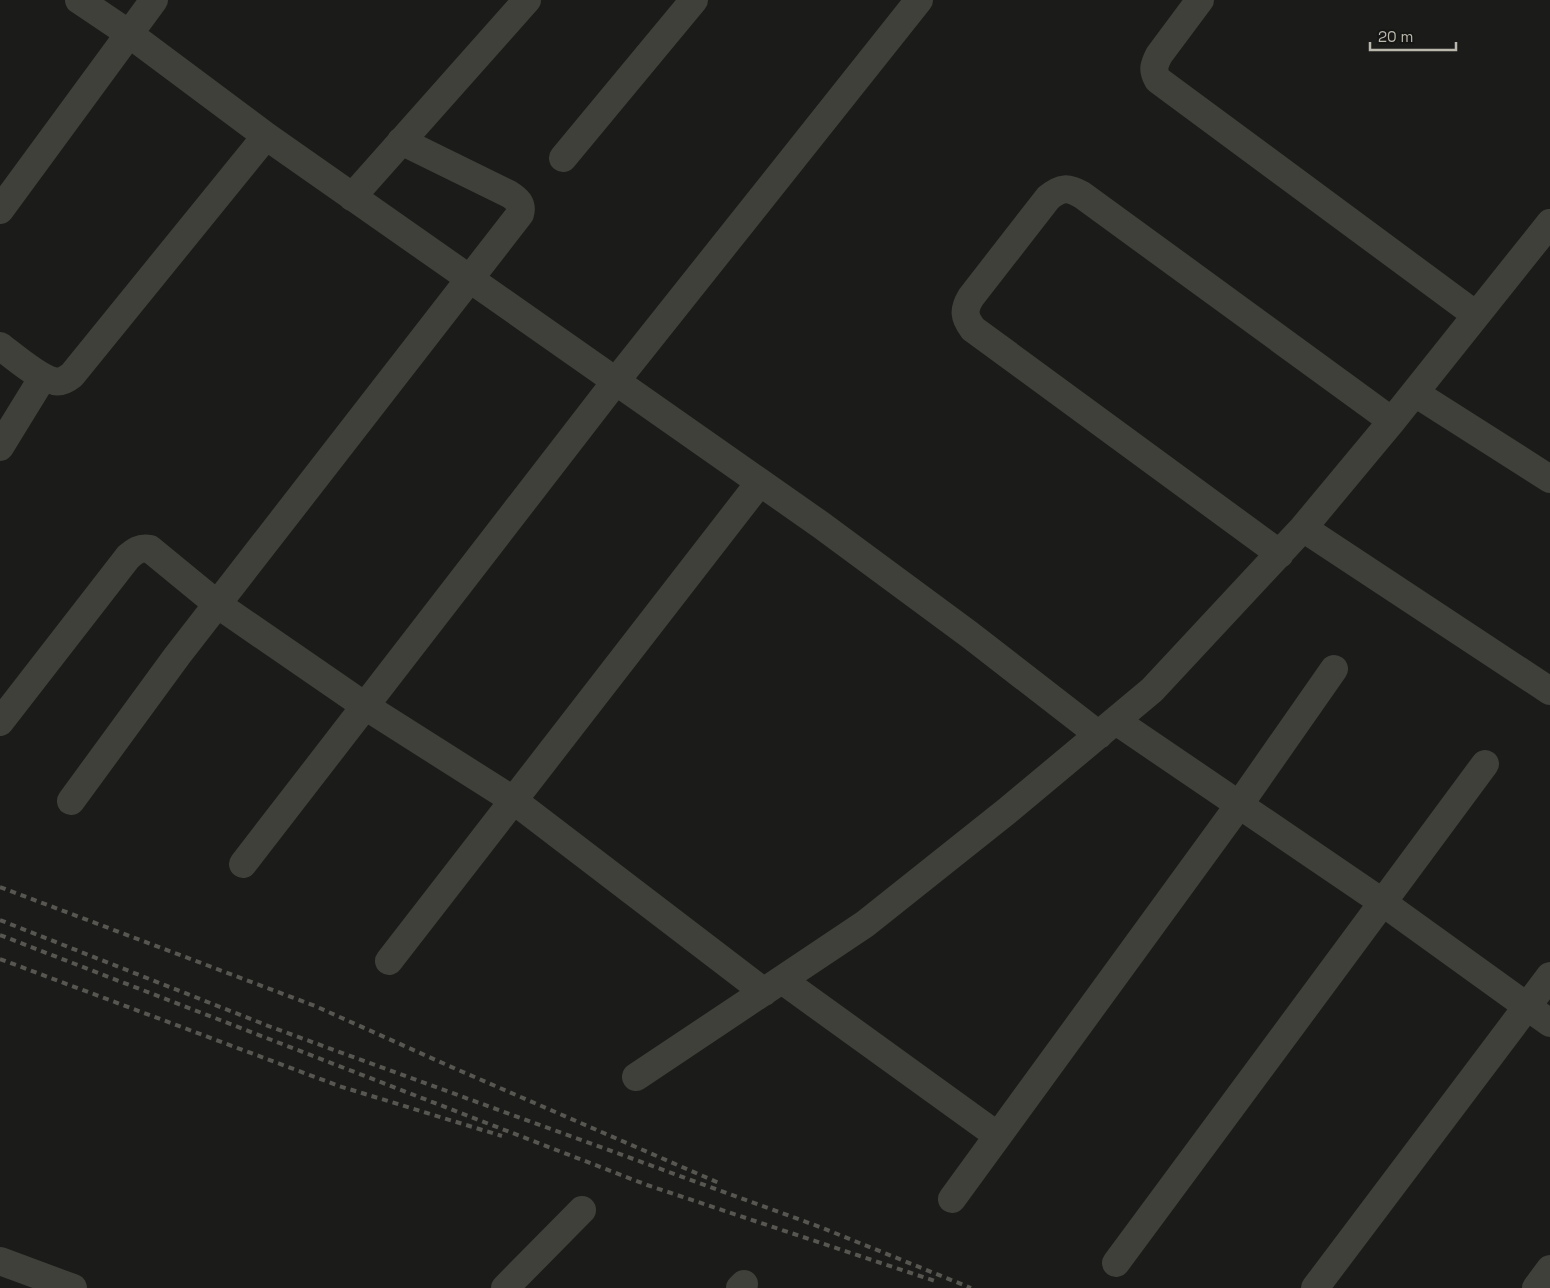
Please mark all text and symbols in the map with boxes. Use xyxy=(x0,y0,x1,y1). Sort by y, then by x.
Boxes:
scale bar xyxy=(1370,20,1456,52)
text: 20 m xyxy=(1378,27,1413,46)

